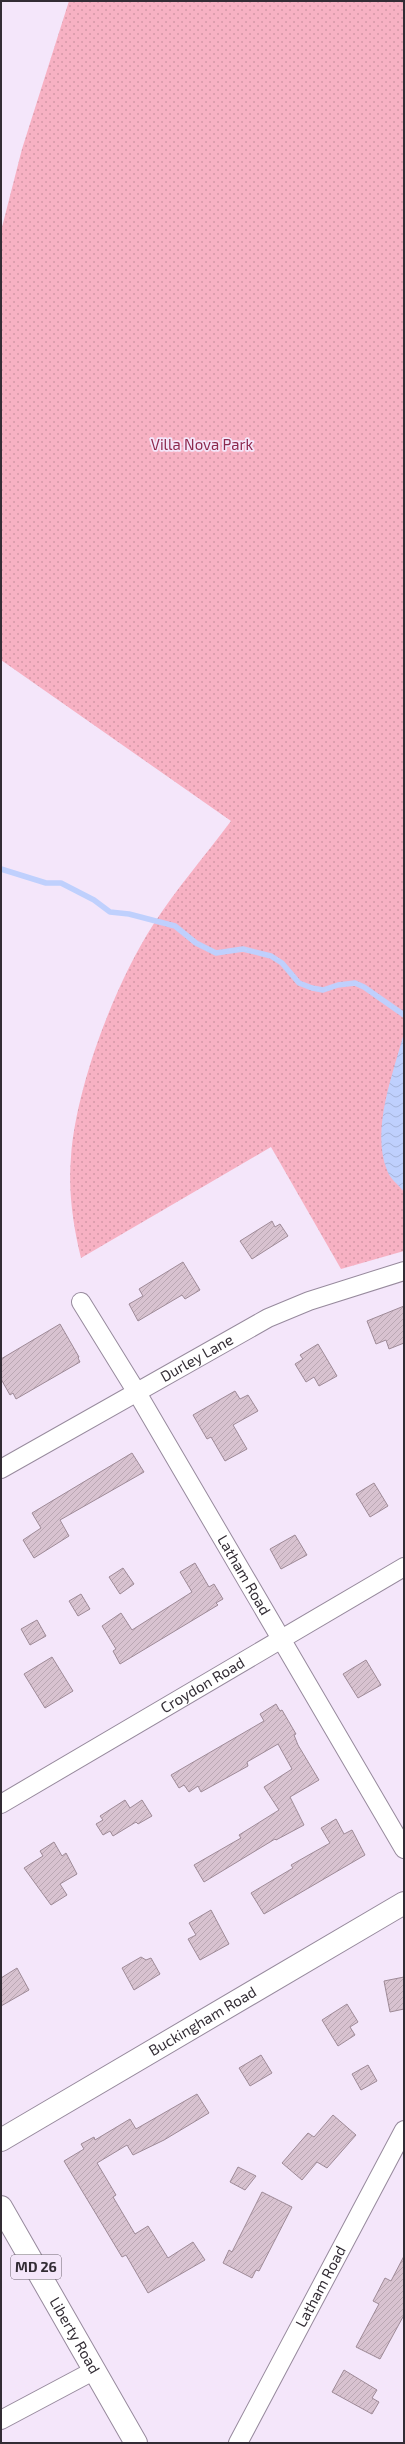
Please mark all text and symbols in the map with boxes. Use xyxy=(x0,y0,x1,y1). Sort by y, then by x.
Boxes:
park label: Villa Nova Park xyxy=(151,435,254,453)
street label: Durley Lane xyxy=(157,1330,236,1385)
street label: Latham Road xyxy=(214,1531,275,1618)
street label: Croydon Road xyxy=(157,1653,247,1716)
street label: Buckingham Road xyxy=(145,1982,259,2059)
street label: Latham Road xyxy=(291,2242,349,2330)
road number: MD 26 xyxy=(11,2255,61,2279)
street label: Liberty Road xyxy=(46,2293,104,2376)

